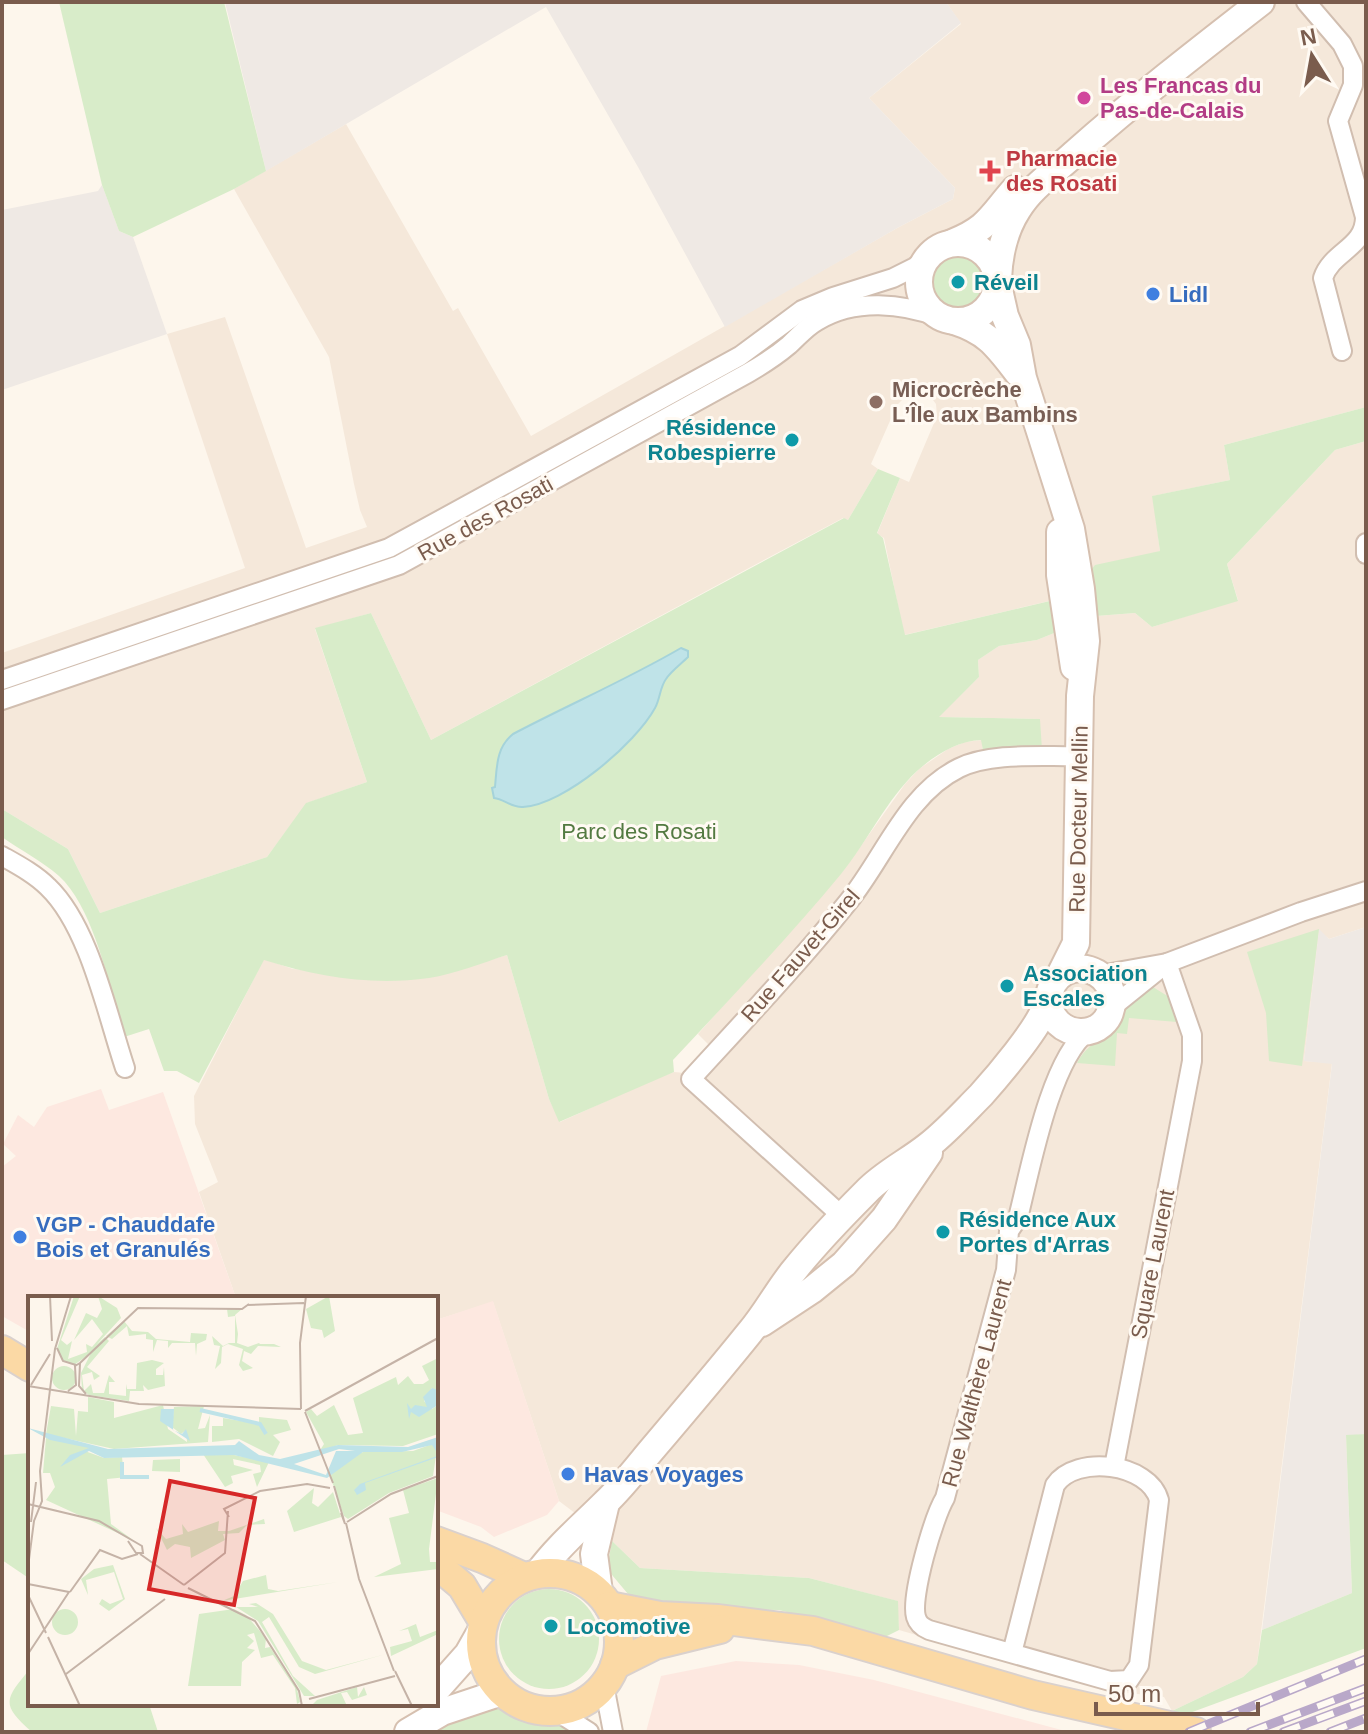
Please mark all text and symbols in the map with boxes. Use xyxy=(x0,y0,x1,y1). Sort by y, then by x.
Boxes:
north arrow xyxy=(1272,16,1352,96)
text: N xyxy=(1298,23,1318,51)
place label: Les Francas du Pas-de-Calais xyxy=(1100,73,1261,123)
marker: Les Francas du Pas-de-Calais xyxy=(1075,89,1093,107)
place label: Pharmacie des Rosati xyxy=(1006,146,1117,196)
marker: Pharmacie des Rosati xyxy=(981,162,999,180)
place label: Réveil xyxy=(974,270,1039,295)
marker: Réveil xyxy=(949,273,967,291)
place label: Lidl xyxy=(1169,282,1208,307)
marker: Lidl xyxy=(1144,285,1162,303)
place label: Microcrèche L’Île aux Bambins xyxy=(892,377,1078,427)
marker: Microcrèche L’Île aux Bambins xyxy=(867,393,885,411)
place label: Résidence Robespierre xyxy=(648,415,776,465)
marker: Résidence Robespierre xyxy=(783,431,801,449)
street label: Rue des Rosati xyxy=(413,471,557,566)
street label: Rue Docteur Mellin xyxy=(1064,725,1093,913)
park label: Parc des Rosati xyxy=(561,819,717,844)
street label: Rue Fauvet-Girel xyxy=(736,884,865,1027)
place label: Association Escales xyxy=(1023,961,1148,1011)
marker: Association Escales xyxy=(998,977,1016,995)
street label: Square Laurent xyxy=(1126,1187,1179,1341)
place label: Résidence Aux Portes d'Arras xyxy=(959,1207,1117,1257)
place label: VGP - Chauddafe Bois et Granulés xyxy=(36,1212,215,1262)
marker: Résidence Aux Portes d'Arras xyxy=(934,1223,952,1241)
marker: VGP - Chauddafe Bois et Granulés xyxy=(11,1228,29,1246)
street label: Rue Walthère Laurent xyxy=(937,1276,1016,1490)
inset map xyxy=(28,1296,438,1706)
place label: Havas Voyages xyxy=(584,1462,744,1487)
marker: Havas Voyages xyxy=(559,1465,577,1483)
place label: Locomotive xyxy=(567,1614,690,1639)
marker: Locomotive xyxy=(542,1617,560,1635)
scale bar xyxy=(1096,1666,1258,1716)
text: 50 m xyxy=(1108,1680,1161,1707)

